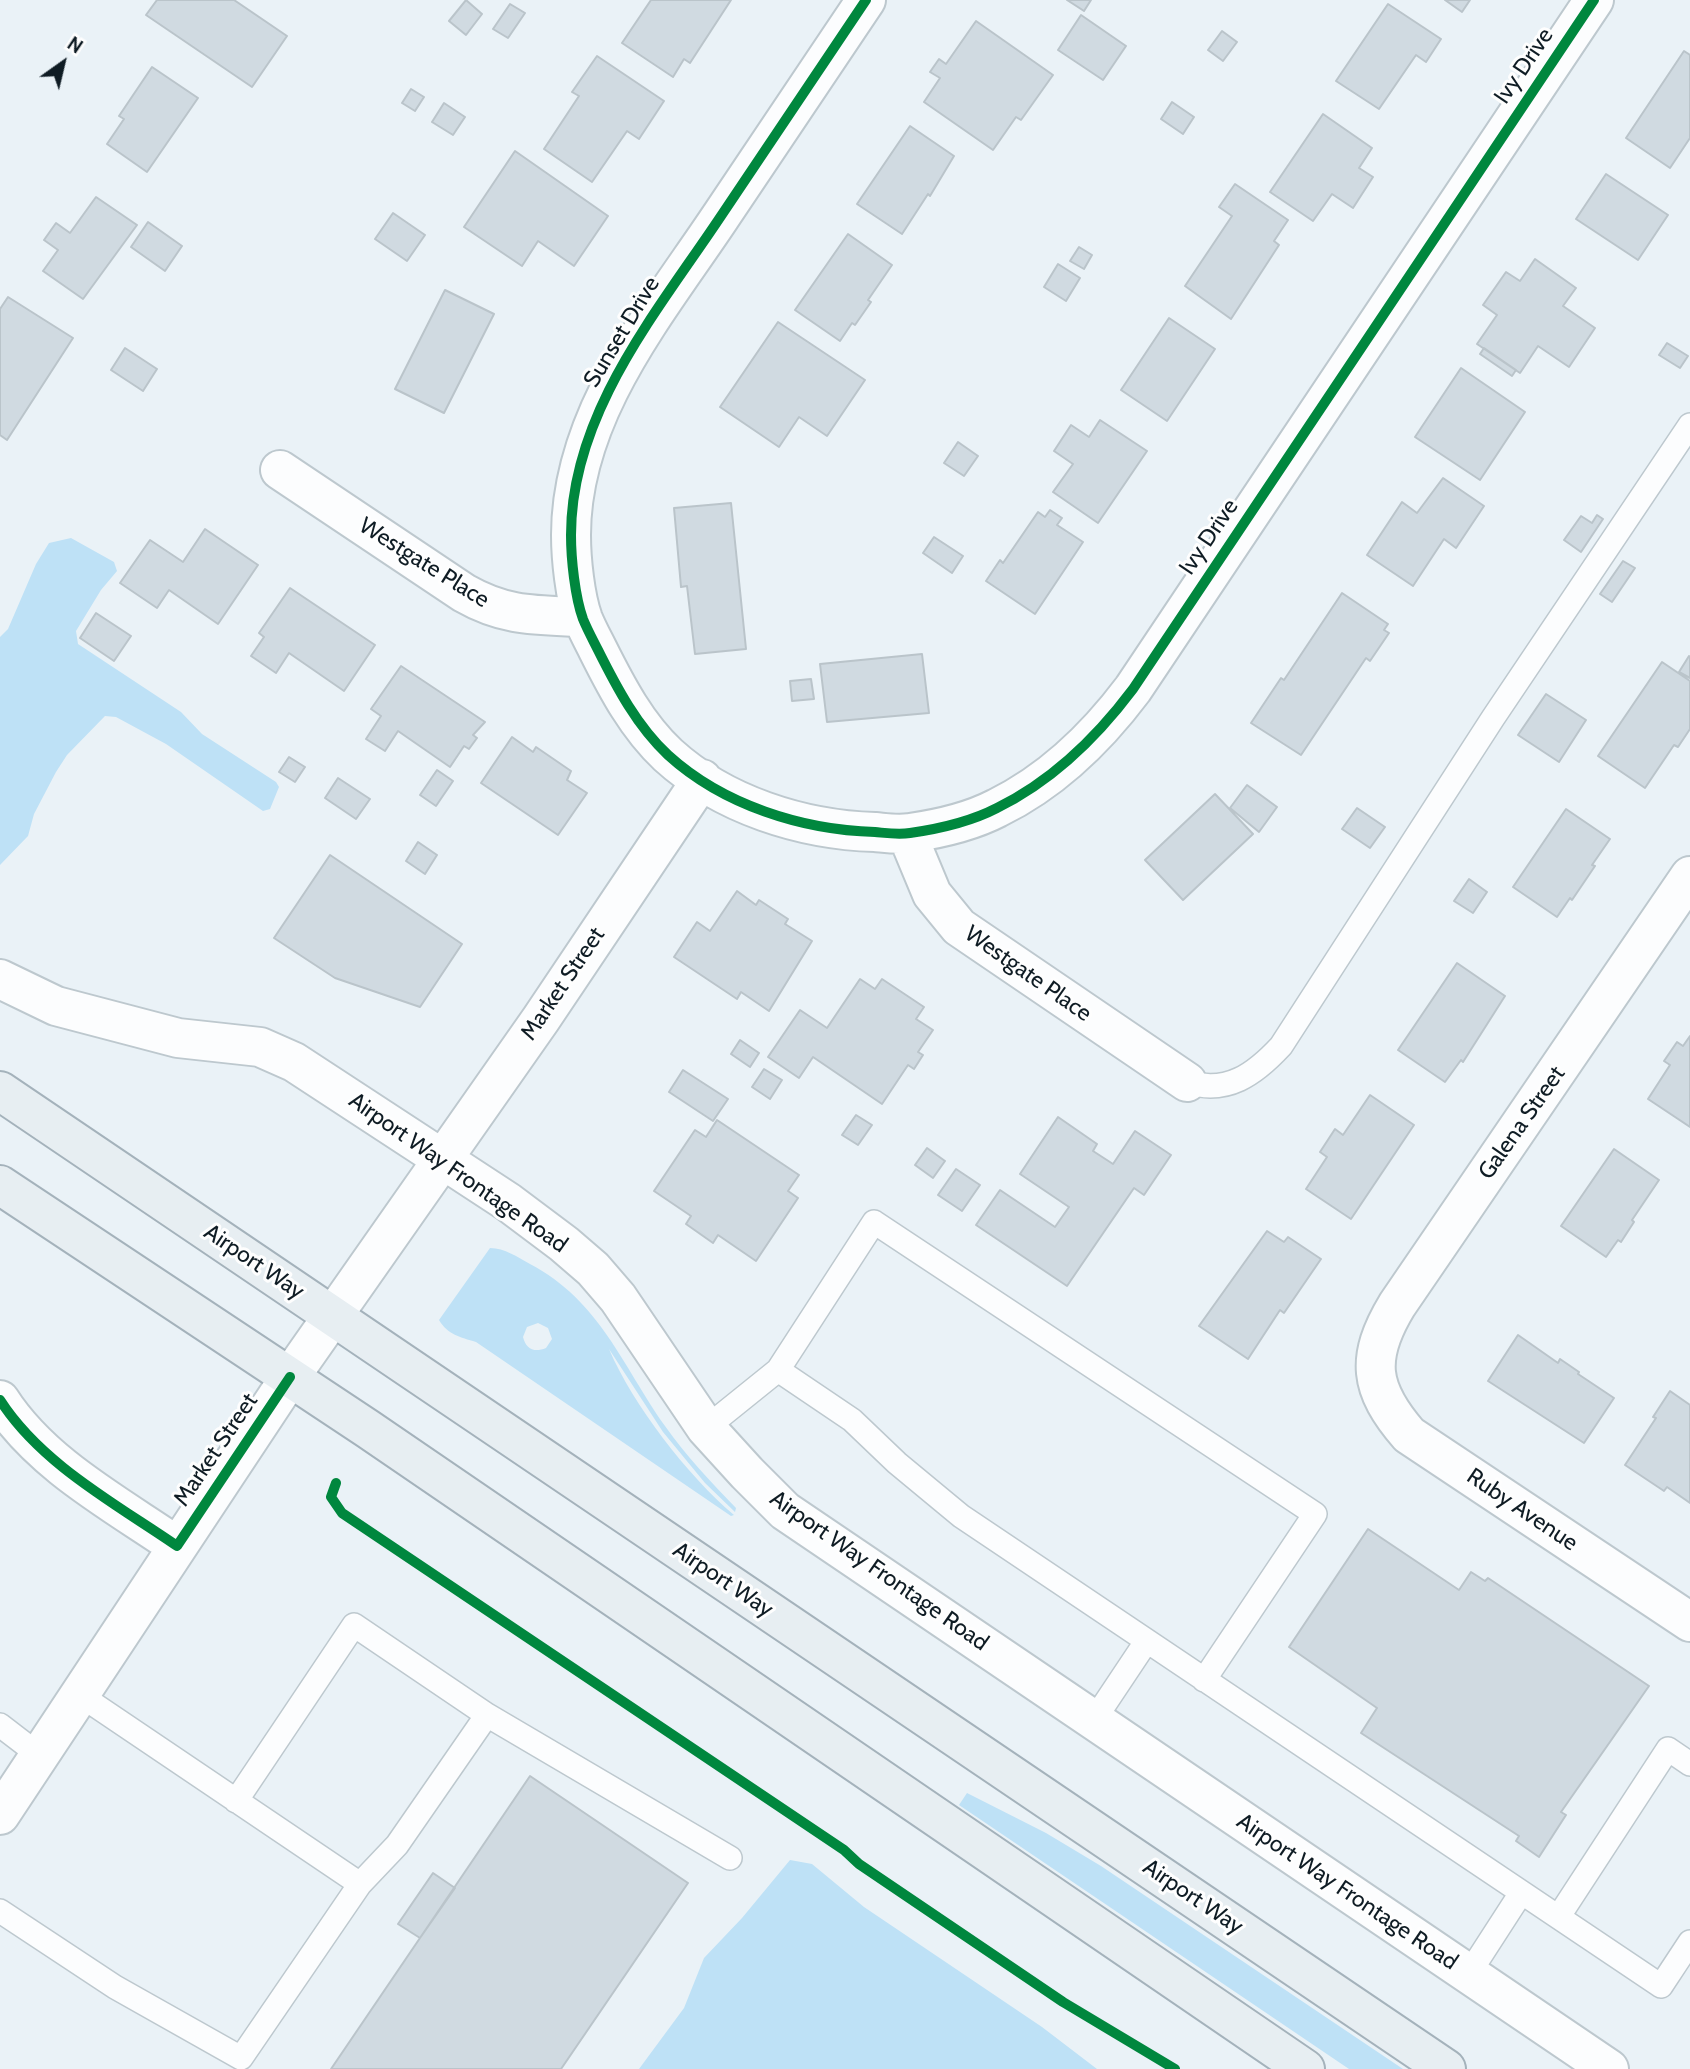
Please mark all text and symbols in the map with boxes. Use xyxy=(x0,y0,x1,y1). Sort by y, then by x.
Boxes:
street label: Ivy Drive xyxy=(1489,23,1559,109)
north arrow xyxy=(28,28,98,98)
text: N xyxy=(63,32,87,58)
street label: Sunset Drive xyxy=(578,272,666,392)
street label: Ivy Drive xyxy=(1174,494,1244,580)
street label: Westgate Place xyxy=(354,512,494,614)
street label: Westgate Place xyxy=(959,920,1097,1028)
street label: Market Street xyxy=(515,922,611,1046)
street label: Galena Street xyxy=(1473,1061,1571,1185)
street label: Airport Way Frontage Road xyxy=(343,1087,573,1259)
street label: Airport Way xyxy=(199,1218,309,1306)
street label: Market Street xyxy=(168,1388,264,1512)
street label: Ruby Avenue xyxy=(1461,1463,1583,1557)
street label: Airport Way Frontage Road xyxy=(764,1485,994,1657)
street label: Airport Way xyxy=(668,1536,778,1624)
street label: Airport Way Frontage Road xyxy=(1231,1808,1463,1976)
street label: Airport Way xyxy=(1138,1853,1248,1941)

